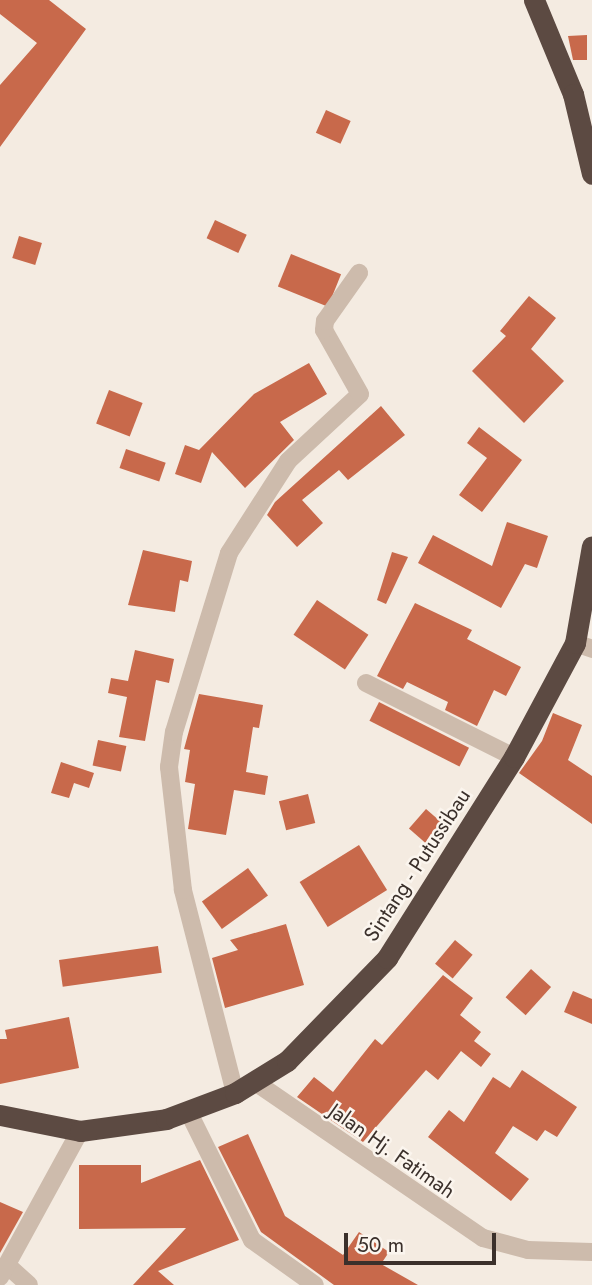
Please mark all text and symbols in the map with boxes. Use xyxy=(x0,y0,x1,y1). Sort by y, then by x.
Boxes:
street label: Sintang - Putussibau xyxy=(358,784,476,946)
street label: Jalan Hj. Fatimah xyxy=(324,1098,460,1204)
scale bar xyxy=(347,1218,499,1262)
text: 50 m xyxy=(357,1230,404,1260)

